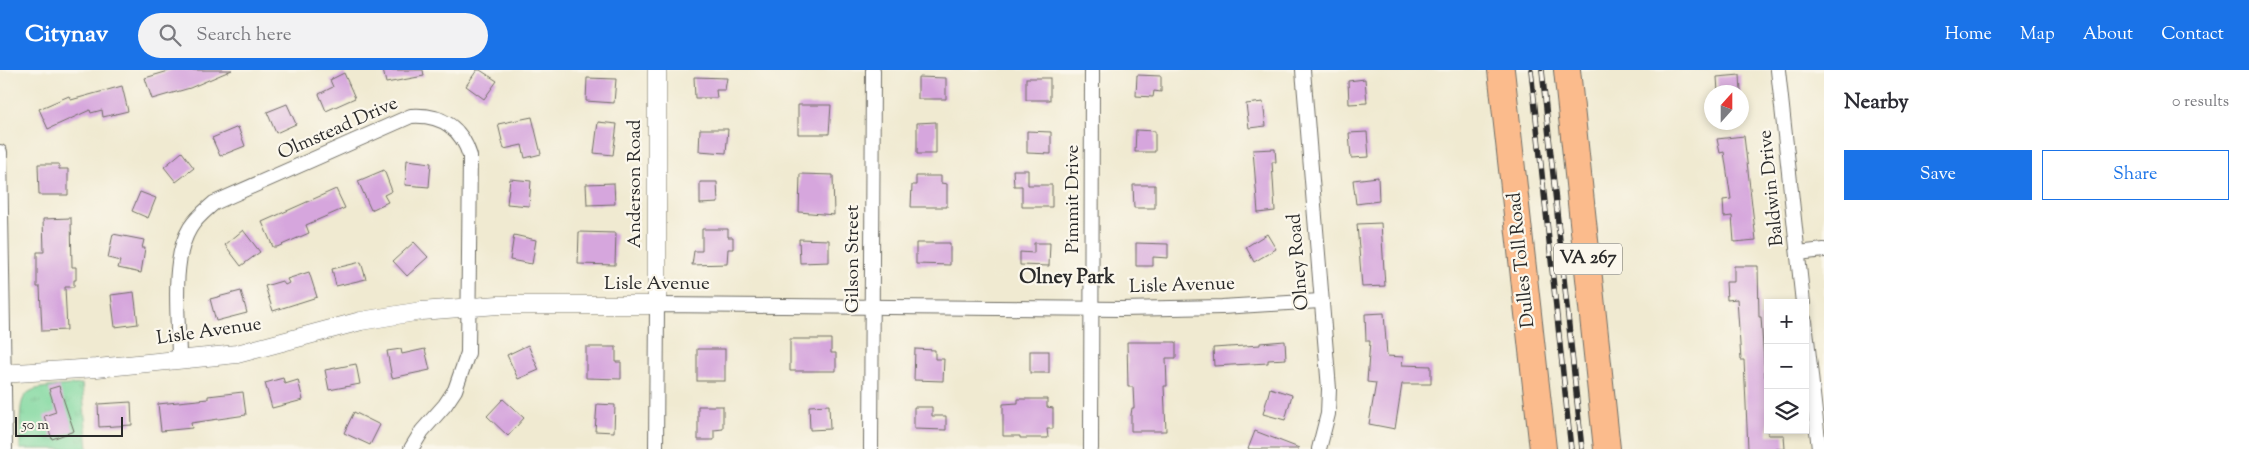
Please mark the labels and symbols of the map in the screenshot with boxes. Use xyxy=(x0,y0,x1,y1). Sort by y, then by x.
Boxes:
north arrow xyxy=(1704,85,1749,130)
street label: Olmstead Drive xyxy=(274,90,403,168)
street label: Anderson Road xyxy=(622,119,649,248)
street label: Baldwin Drive xyxy=(1752,128,1792,248)
street label: Pimmit Drive xyxy=(1060,144,1087,253)
street label: Dulles Toll Road xyxy=(1501,191,1543,329)
street label: Gilson Street xyxy=(840,204,867,313)
street label: Olney Road xyxy=(1281,212,1317,312)
road number: VA 267 xyxy=(1554,243,1622,274)
district label: Olney Park xyxy=(1019,264,1115,293)
street label: Lisle Avenue xyxy=(604,271,710,298)
street label: Lisle Avenue xyxy=(1129,271,1235,301)
street label: Lisle Avenue xyxy=(155,311,263,353)
scale bar xyxy=(15,414,122,437)

